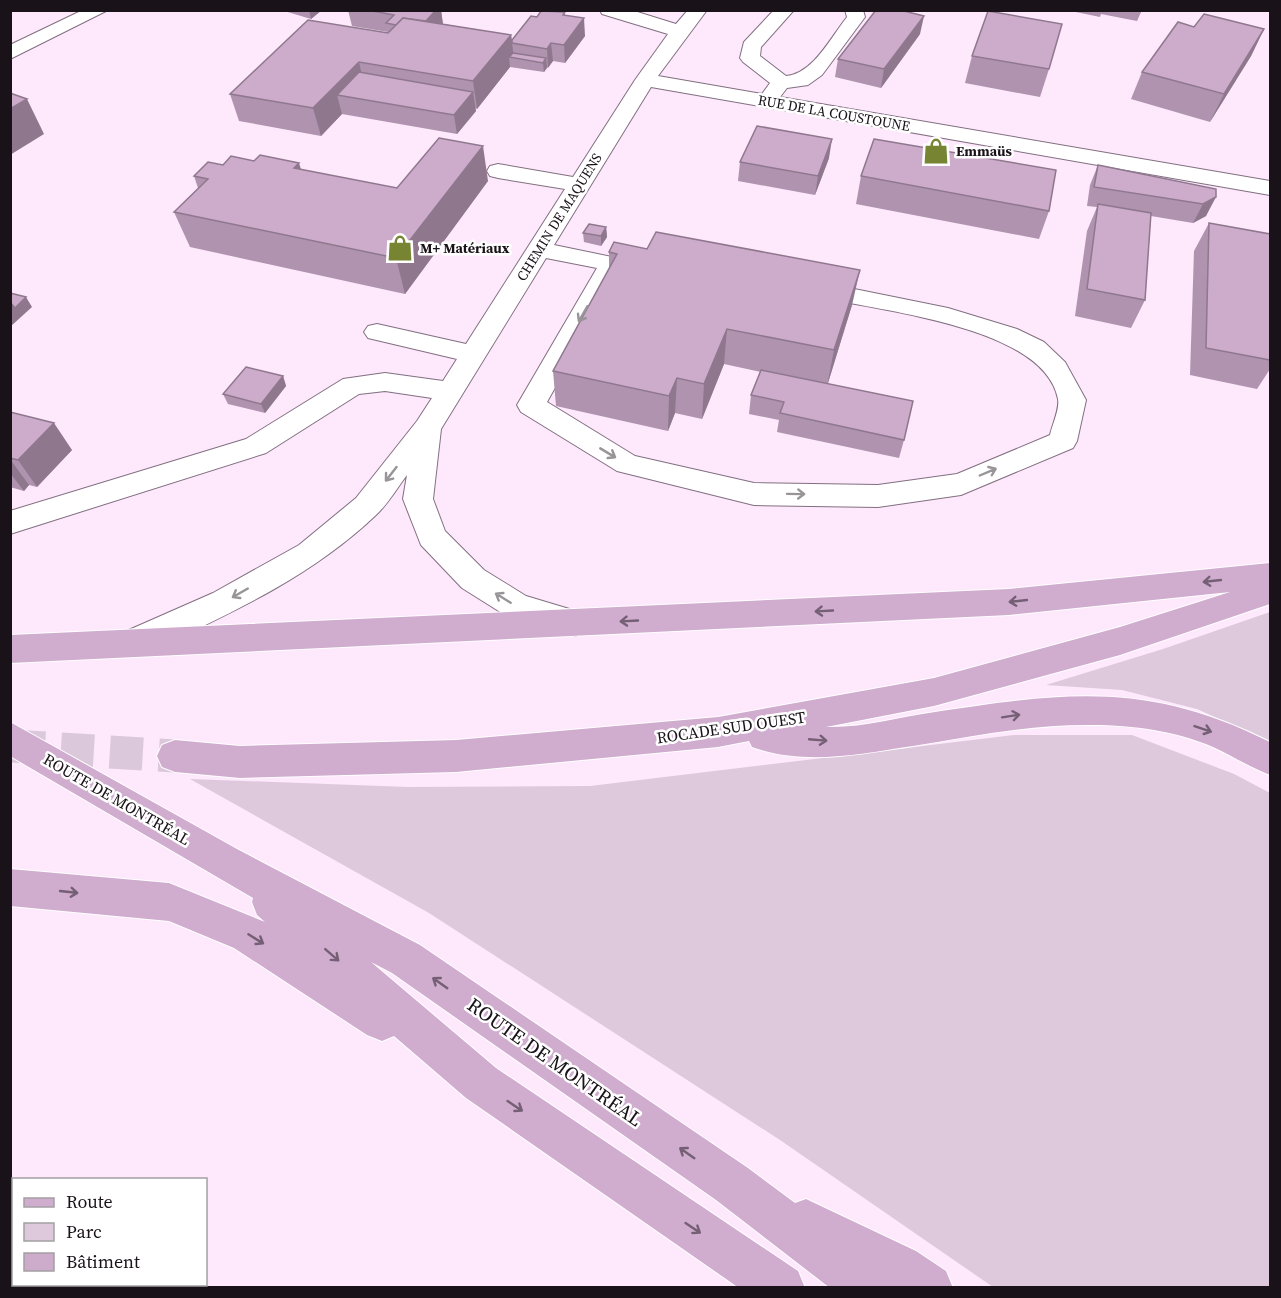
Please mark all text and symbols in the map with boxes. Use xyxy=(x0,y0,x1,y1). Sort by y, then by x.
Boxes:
street label: RUE DE LA COUSTOUNE xyxy=(756,90,912,136)
shop icon: Emmaüs xyxy=(921,136,951,166)
place label: Emmaüs xyxy=(956,141,1012,161)
street label: CHEMIN DE MAQUENS xyxy=(511,149,607,285)
shop icon: M+ Matériaux xyxy=(385,233,415,263)
place label: M+ Matériaux xyxy=(420,238,510,258)
one-way arrow xyxy=(576,306,588,323)
one-way arrow xyxy=(599,447,616,459)
one-way arrow xyxy=(385,466,398,482)
one-way arrow xyxy=(978,466,997,477)
one-way arrow xyxy=(786,489,806,500)
one-way arrow xyxy=(1203,576,1223,587)
one-way arrow xyxy=(231,588,248,600)
one-way arrow xyxy=(495,591,512,603)
one-way arrow xyxy=(1009,596,1029,607)
one-way arrow xyxy=(814,606,834,617)
one-way arrow xyxy=(619,615,639,626)
street label: ROCADE SUD OUEST xyxy=(655,706,807,748)
one-way arrow xyxy=(1000,710,1020,721)
one-way arrow xyxy=(1193,724,1212,735)
one-way arrow xyxy=(807,735,827,746)
street label: ROUTE DE MONTRÉAL xyxy=(39,748,195,850)
one-way arrow xyxy=(58,887,78,898)
one-way arrow xyxy=(247,933,264,946)
one-way arrow xyxy=(324,948,339,962)
one-way arrow xyxy=(432,977,449,989)
street label: ROUTE DE MONTRÉAL xyxy=(462,991,648,1133)
one-way arrow xyxy=(506,1100,522,1112)
one-way arrow xyxy=(679,1147,695,1159)
legend xyxy=(12,1178,207,1286)
text: Route xyxy=(66,1189,113,1214)
text: Parc xyxy=(66,1219,102,1244)
one-way arrow xyxy=(684,1222,701,1234)
text: Bâtiment xyxy=(66,1249,140,1274)

